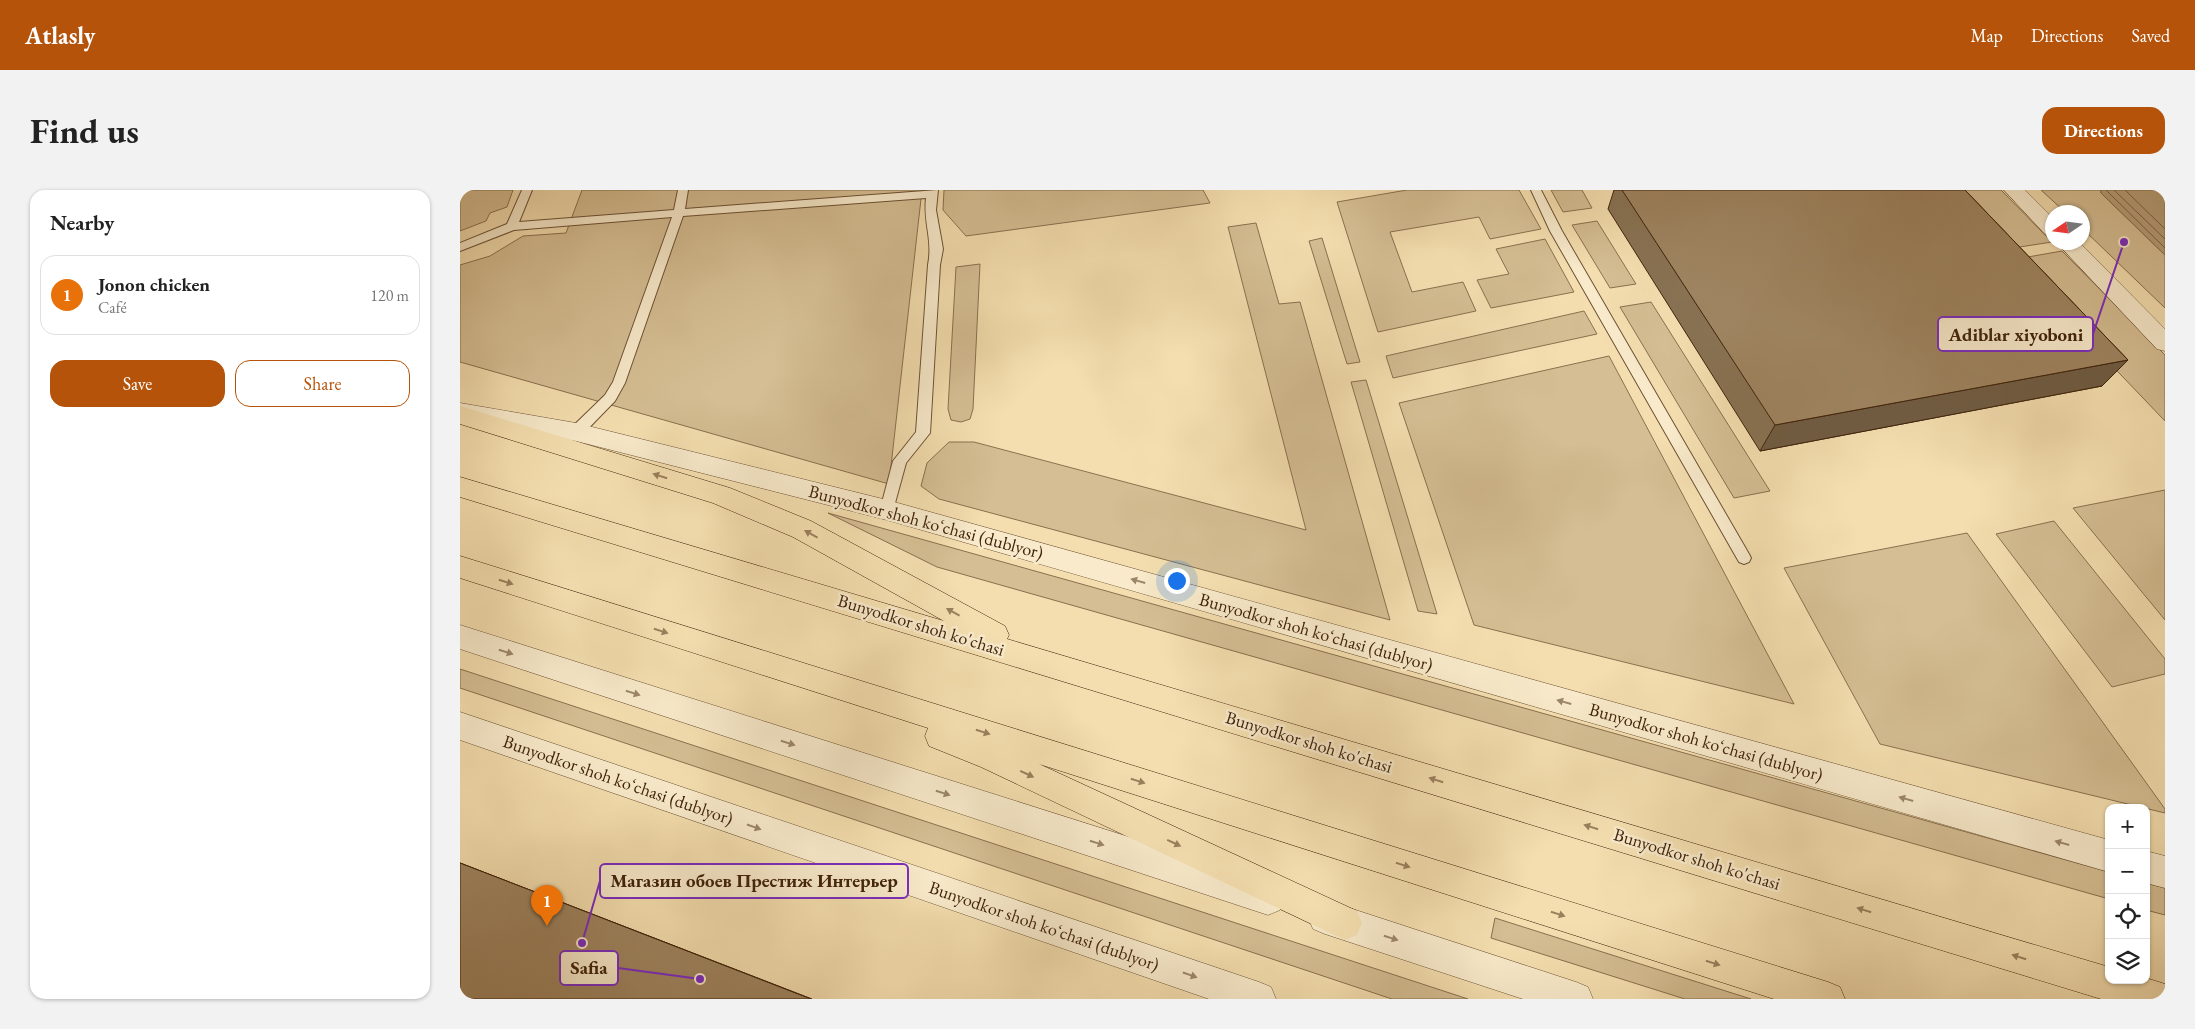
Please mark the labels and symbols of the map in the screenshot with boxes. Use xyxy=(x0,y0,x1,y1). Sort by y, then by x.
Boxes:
north arrow xyxy=(2045,205,2090,250)
callout: Adiblar xiyoboni xyxy=(1938,317,2093,351)
text: Adiblar xiyoboni xyxy=(1948,322,2084,347)
one-way arrow xyxy=(652,472,667,480)
street label: Bunyodkor shoh koʻchasi (dublyor) xyxy=(806,479,1046,564)
one-way arrow xyxy=(805,529,818,538)
your location xyxy=(1164,568,1190,594)
one-way arrow xyxy=(1131,577,1146,585)
one-way arrow xyxy=(499,578,514,586)
street label: Bunyodkor shoh koʻchasi (dublyor) xyxy=(1197,587,1436,676)
street label: Bunyodkor shoh ko'chasi xyxy=(835,588,1008,661)
one-way arrow xyxy=(946,608,961,616)
one-way arrow xyxy=(654,627,669,635)
one-way arrow xyxy=(499,649,514,656)
one-way arrow xyxy=(626,690,641,697)
one-way arrow xyxy=(1556,697,1571,705)
street label: Bunyodkor shoh koʻchasi (dublyor) xyxy=(1587,697,1826,786)
street label: Bunyodkor shoh ko'chasi xyxy=(1223,705,1396,778)
street label: Bunyodkor shoh koʻchasi (dublyor) xyxy=(500,729,736,830)
one-way arrow xyxy=(976,729,991,737)
one-way arrow xyxy=(781,739,796,747)
one-way arrow xyxy=(1020,770,1034,778)
one-way arrow xyxy=(1428,776,1443,784)
one-way arrow xyxy=(1131,778,1146,786)
one-way arrow xyxy=(935,790,950,797)
one-way arrow xyxy=(1898,794,1913,802)
street label: Bunyodkor shoh ko'chasi xyxy=(1611,822,1784,895)
one-way arrow xyxy=(747,823,762,831)
one-way arrow xyxy=(1583,823,1598,831)
one-way arrow xyxy=(1090,839,1105,847)
one-way arrow xyxy=(1167,839,1181,847)
one-way arrow xyxy=(2054,839,2069,847)
one-way arrow xyxy=(1396,862,1411,869)
callout: Магазин обоев Престиж Интерьер xyxy=(600,864,908,898)
text: Магазин обоев Престиж Интерьер xyxy=(610,868,898,893)
street label: Bunyodkor shoh koʻchasi (dublyor) xyxy=(926,875,1162,976)
pin: 1 xyxy=(531,885,563,926)
one-way arrow xyxy=(1856,906,1871,914)
one-way arrow xyxy=(1551,910,1566,918)
one-way arrow xyxy=(1384,934,1399,942)
callout: Safia xyxy=(560,951,618,985)
one-way arrow xyxy=(2012,953,2027,961)
text: Safia xyxy=(570,955,608,980)
one-way arrow xyxy=(1706,959,1721,967)
one-way arrow xyxy=(1183,971,1198,979)

